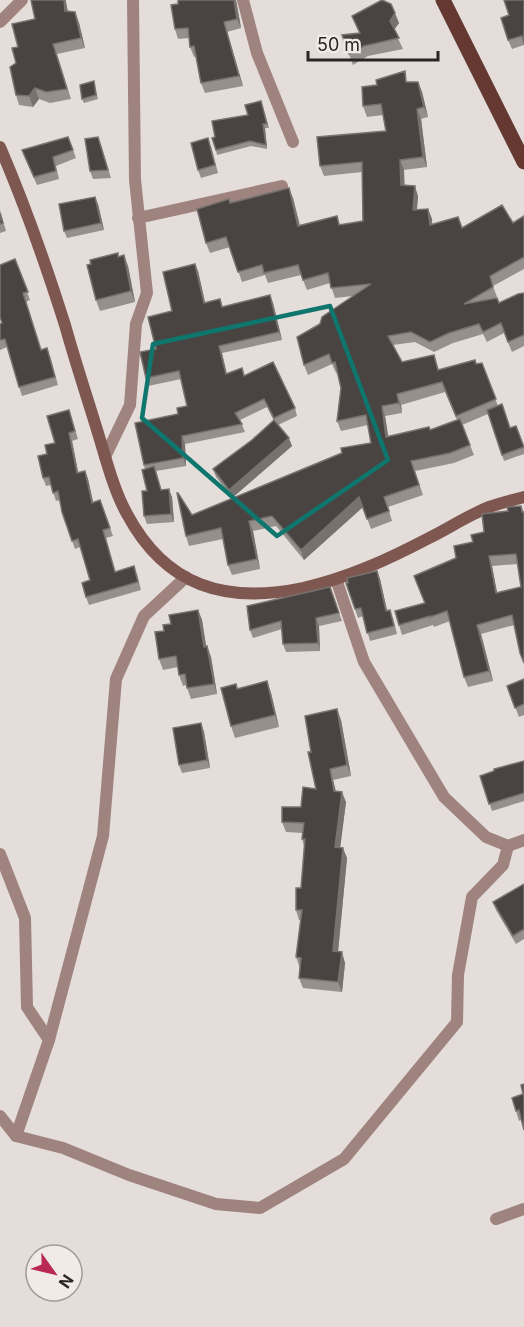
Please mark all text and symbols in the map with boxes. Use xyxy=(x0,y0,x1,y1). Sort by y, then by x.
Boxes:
scale bar xyxy=(308,24,438,62)
text: 50 m xyxy=(317,34,360,55)
north arrow xyxy=(24,1243,84,1303)
text: N xyxy=(55,1271,78,1292)

